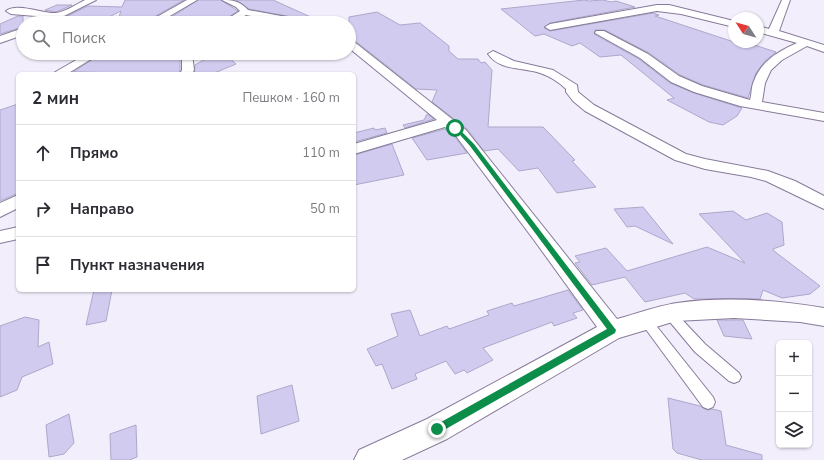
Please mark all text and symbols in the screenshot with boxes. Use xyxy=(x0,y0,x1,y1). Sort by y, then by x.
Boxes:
north arrow xyxy=(728,12,764,48)
search box xyxy=(16,16,356,60)
icon: search xyxy=(30,27,52,49)
text: Поиск xyxy=(62,28,106,48)
text: 2 мин xyxy=(32,87,79,110)
text: Пешком · 160 m xyxy=(242,89,340,107)
route start xyxy=(446,119,464,137)
icon: ahead xyxy=(32,142,54,164)
text: Прямо xyxy=(70,143,118,163)
text: 110 m xyxy=(302,144,340,162)
icon: right xyxy=(32,198,54,220)
text: Направо xyxy=(70,199,134,219)
text: 50 m xyxy=(310,200,340,218)
icon: arrive xyxy=(32,254,54,276)
text: Пункт назначения xyxy=(70,255,205,275)
map controls xyxy=(776,340,812,448)
button: + xyxy=(776,340,812,376)
button: − xyxy=(776,376,812,412)
button: layers xyxy=(776,412,812,448)
route end xyxy=(428,420,446,438)

